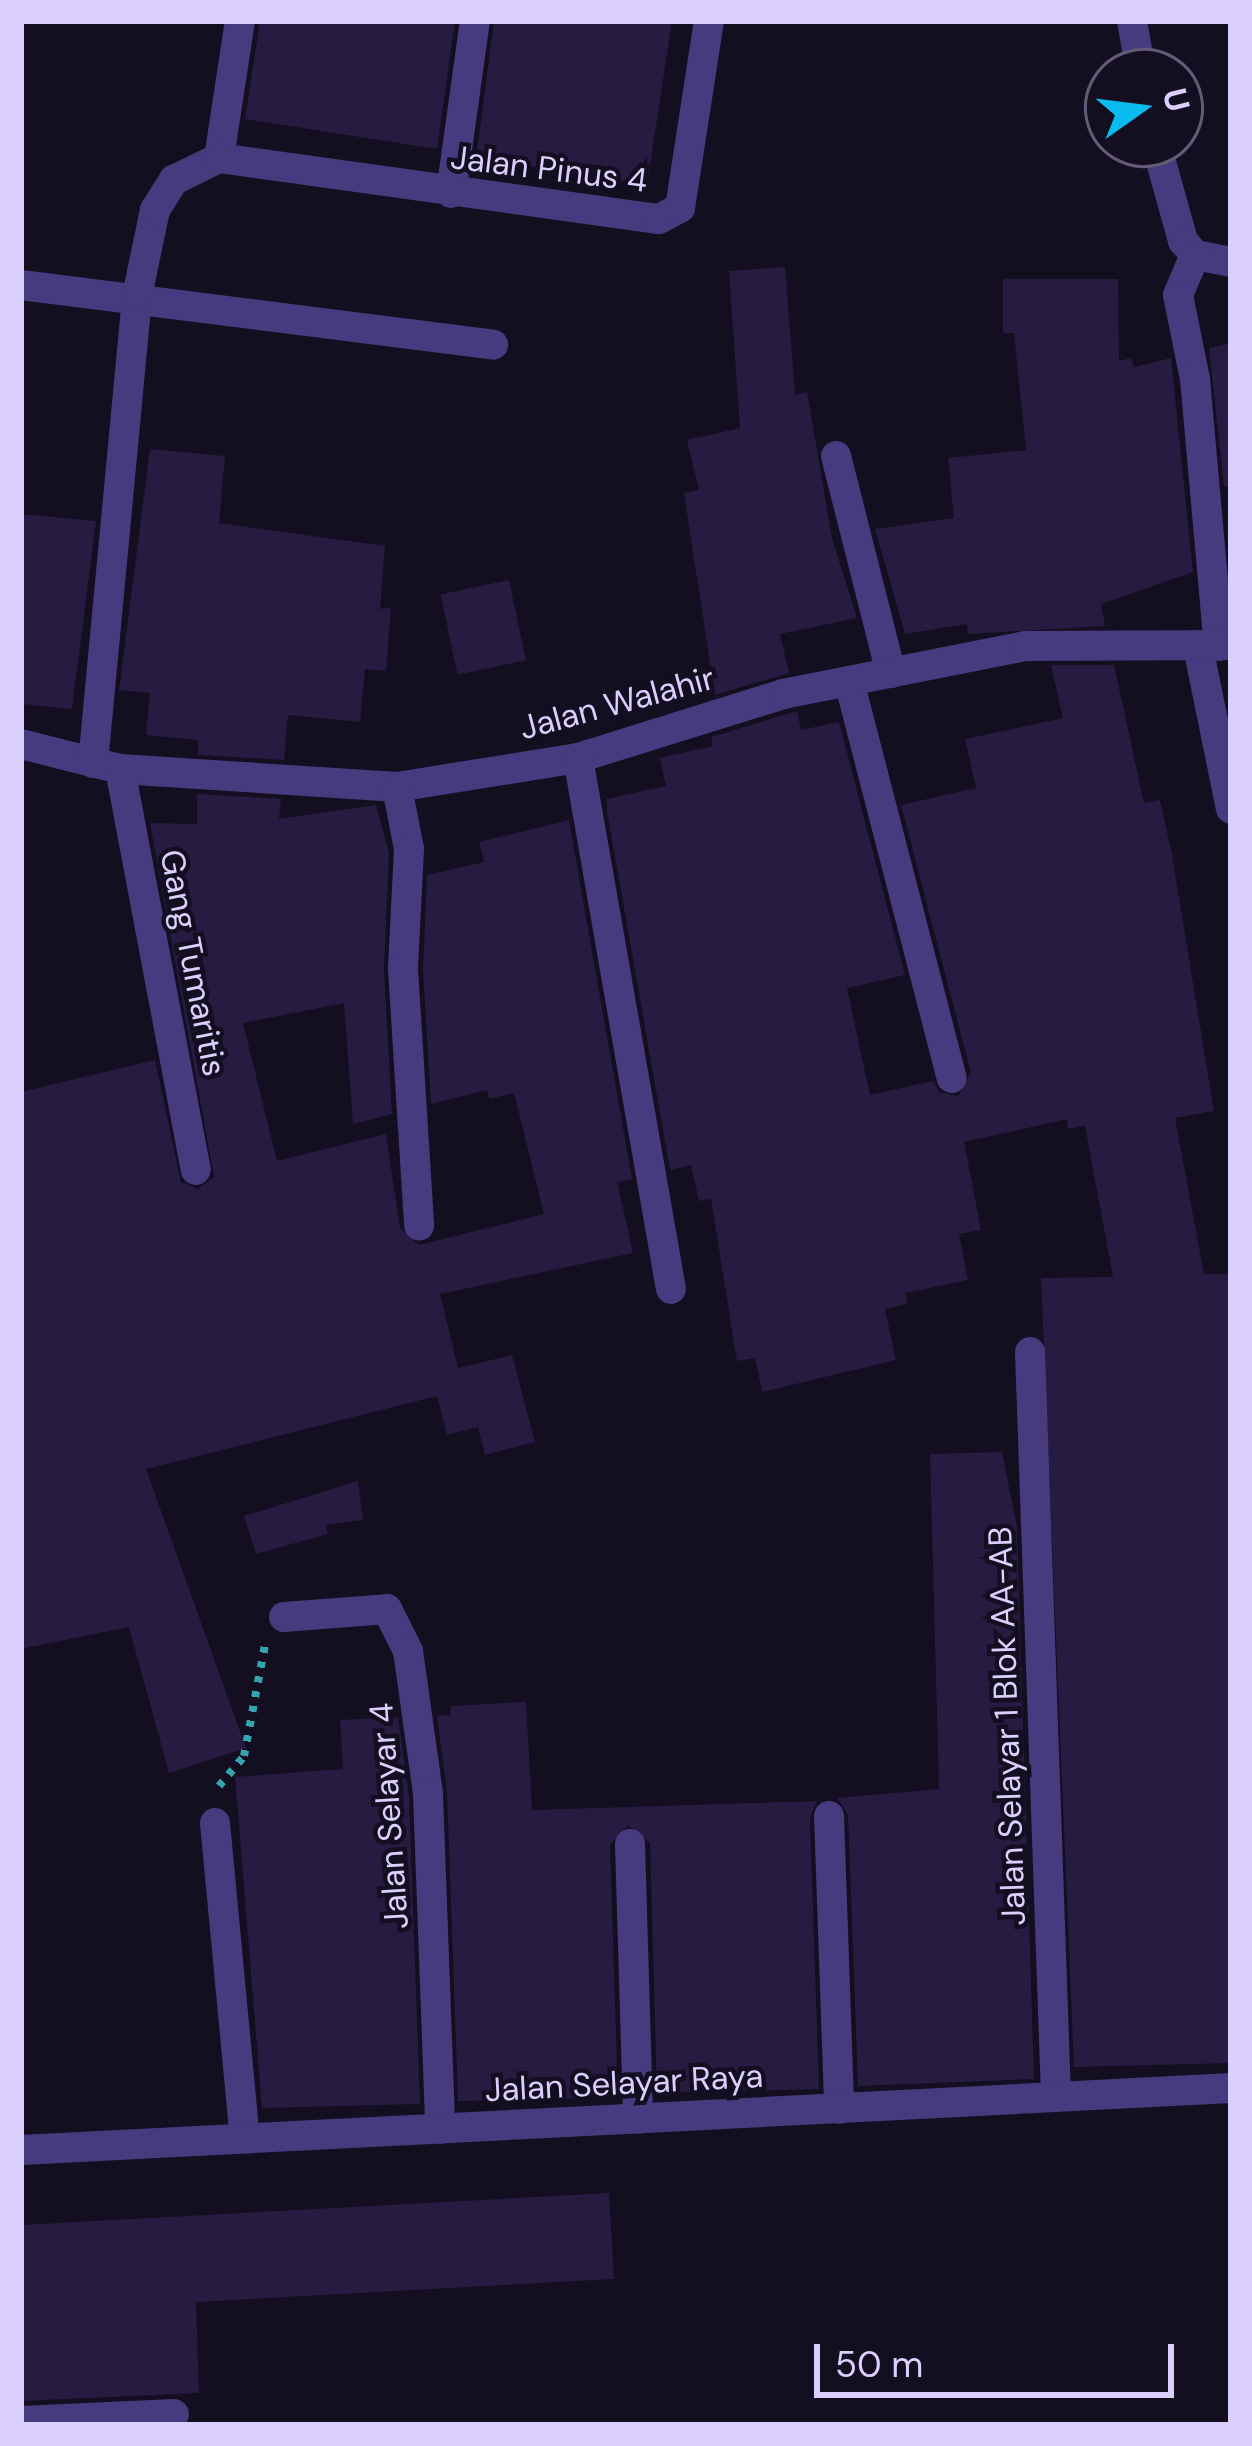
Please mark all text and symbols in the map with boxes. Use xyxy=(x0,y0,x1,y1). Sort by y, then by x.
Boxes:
north arrow xyxy=(1084,48,1204,168)
text: U xyxy=(1153,84,1200,116)
street label: Jalan Pinus 4 xyxy=(448,137,650,201)
street label: Jalan Walahir xyxy=(515,658,719,748)
street label: Gang Tumaritis xyxy=(152,846,234,1080)
street label: Jalan Selayar 1 Blok AA-AB xyxy=(980,1526,1034,1926)
street label: Jalan Selayar 4 xyxy=(361,1702,417,1930)
street label: Jalan Selayar Raya xyxy=(484,2056,764,2110)
scale bar xyxy=(820,2320,1180,2394)
text: 50 m xyxy=(835,2341,923,2388)

